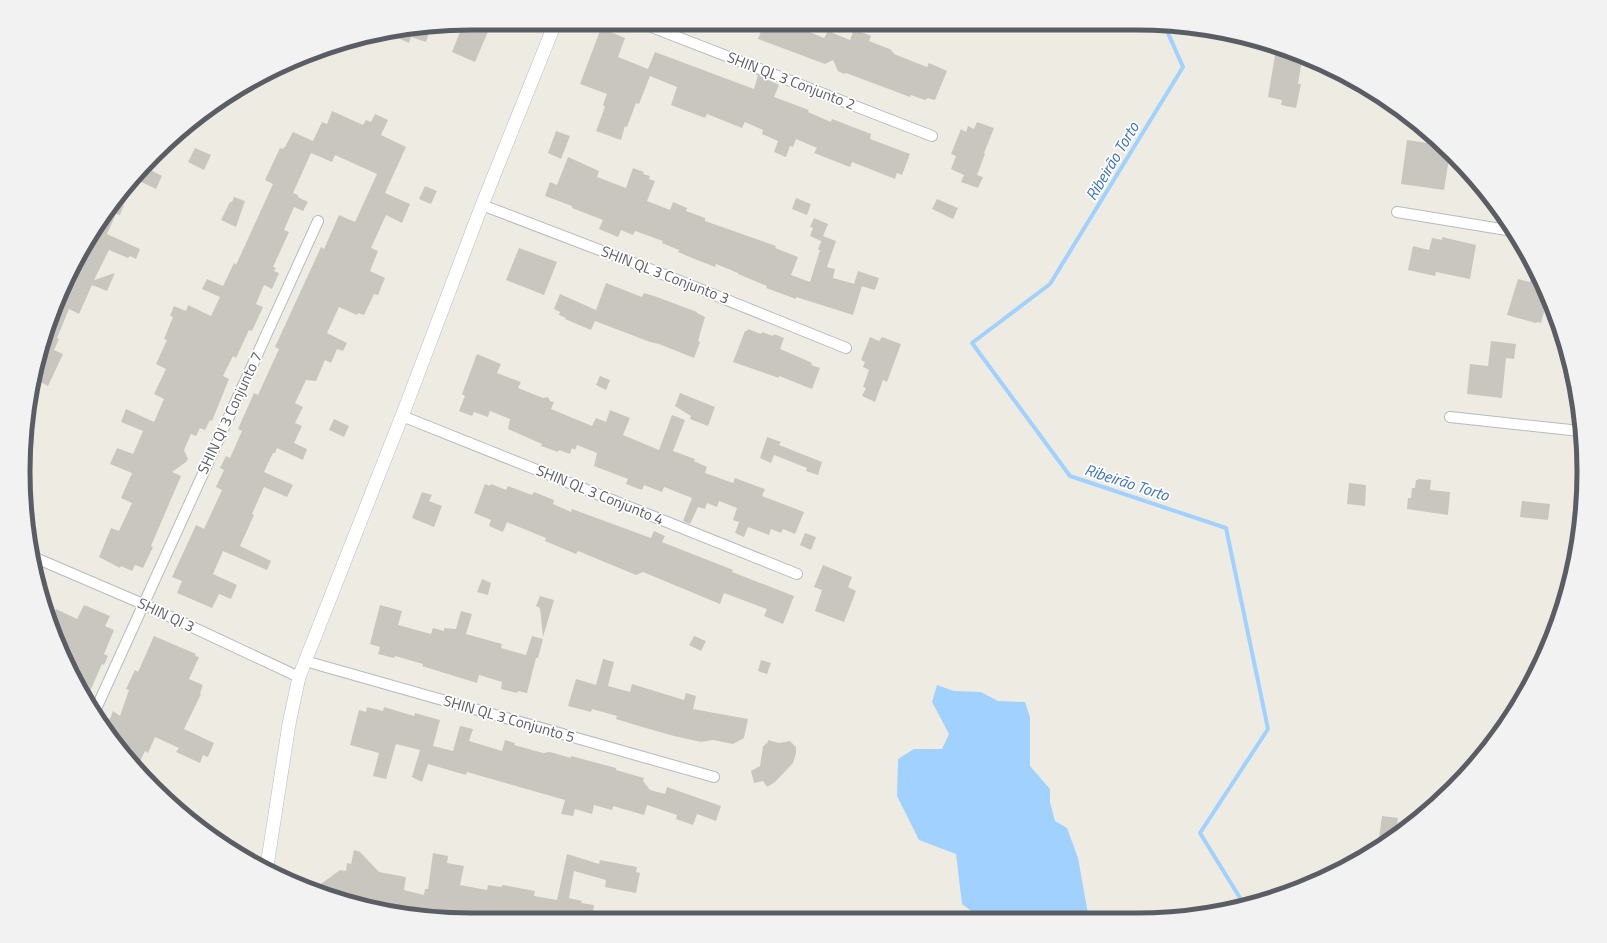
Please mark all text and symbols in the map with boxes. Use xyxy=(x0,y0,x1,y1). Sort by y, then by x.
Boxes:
street label: SHIN QL 3 Conjunto 2 xyxy=(724,45,859,116)
water label: Ribeirão Torto xyxy=(1079,116,1145,205)
street label: SHIN QL 3 Conjunto 3 xyxy=(598,239,733,310)
street label: SHIN QI 3 Conjunto 7 xyxy=(191,348,268,478)
water label: Ribeirão Torto xyxy=(1082,457,1173,507)
street label: SHIN QL 3 Conjunto 4 xyxy=(533,458,667,531)
street label: SHIN QI 3 xyxy=(134,591,199,638)
street label: SHIN QL 3 Conjunto 5 xyxy=(441,689,577,748)

